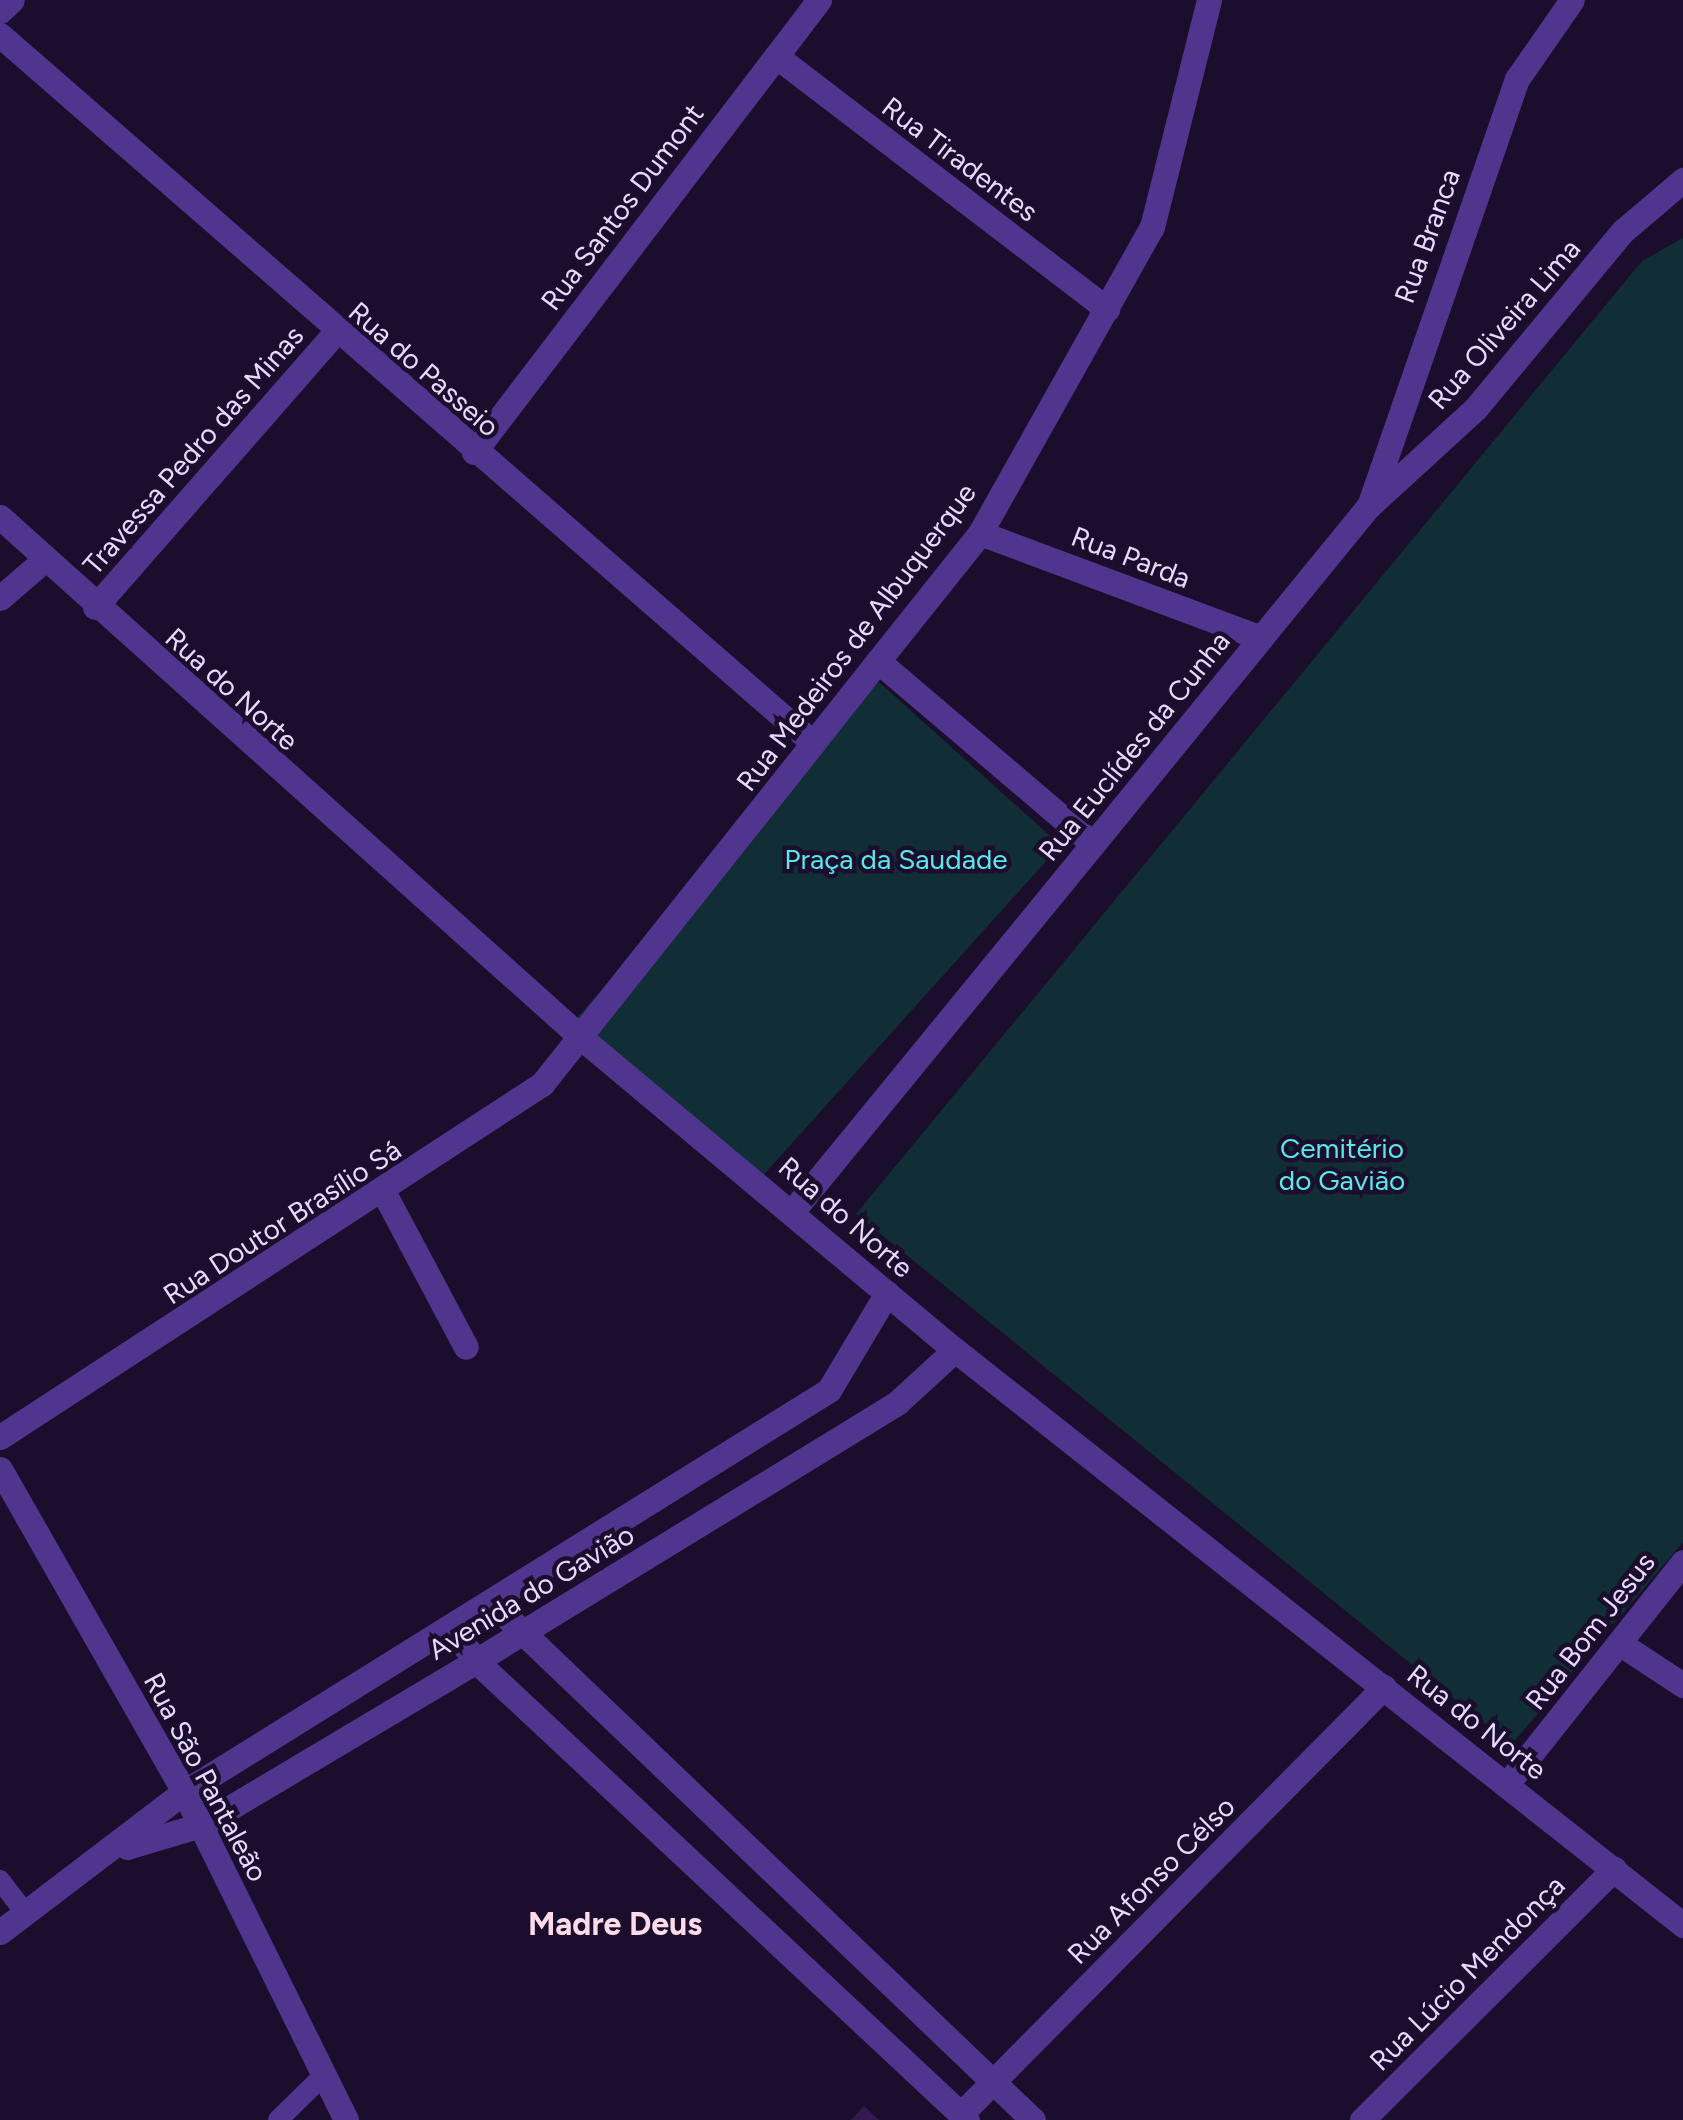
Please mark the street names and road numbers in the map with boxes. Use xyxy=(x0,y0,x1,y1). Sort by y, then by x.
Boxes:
street label: Rua Tiradentes xyxy=(876,90,1044,228)
street label: Rua Santos Dumont xyxy=(534,97,710,317)
street label: Rua Branca xyxy=(1387,164,1467,308)
street label: Rua Oliveira Lima xyxy=(1421,232,1587,416)
street label: Rua do Passeio xyxy=(342,295,506,443)
street label: Travessa Pedro das Minas xyxy=(76,319,310,581)
street label: Rua Medeiros de Albuquerque xyxy=(729,477,983,797)
street label: Rua Parda xyxy=(1067,519,1195,595)
street label: Rua do Norte xyxy=(159,621,305,757)
street label: Rua Euclídes da Cunha xyxy=(1031,625,1237,867)
street label: Rua Doutor Brasílio Sá xyxy=(157,1133,407,1311)
street label: Rua do Norte xyxy=(772,1150,920,1284)
street label: Avenida do Gavião xyxy=(422,1517,640,1667)
street label: Rua Bom Jesus xyxy=(1518,1546,1662,1716)
street label: Rua do Norte xyxy=(1401,1657,1553,1787)
street label: Rua São Pantaleão xyxy=(137,1667,275,1887)
street label: Rua Afonso Célso xyxy=(1060,1789,1242,1971)
street label: Rua Lúcio Mendonça xyxy=(1363,1869,1571,2077)

